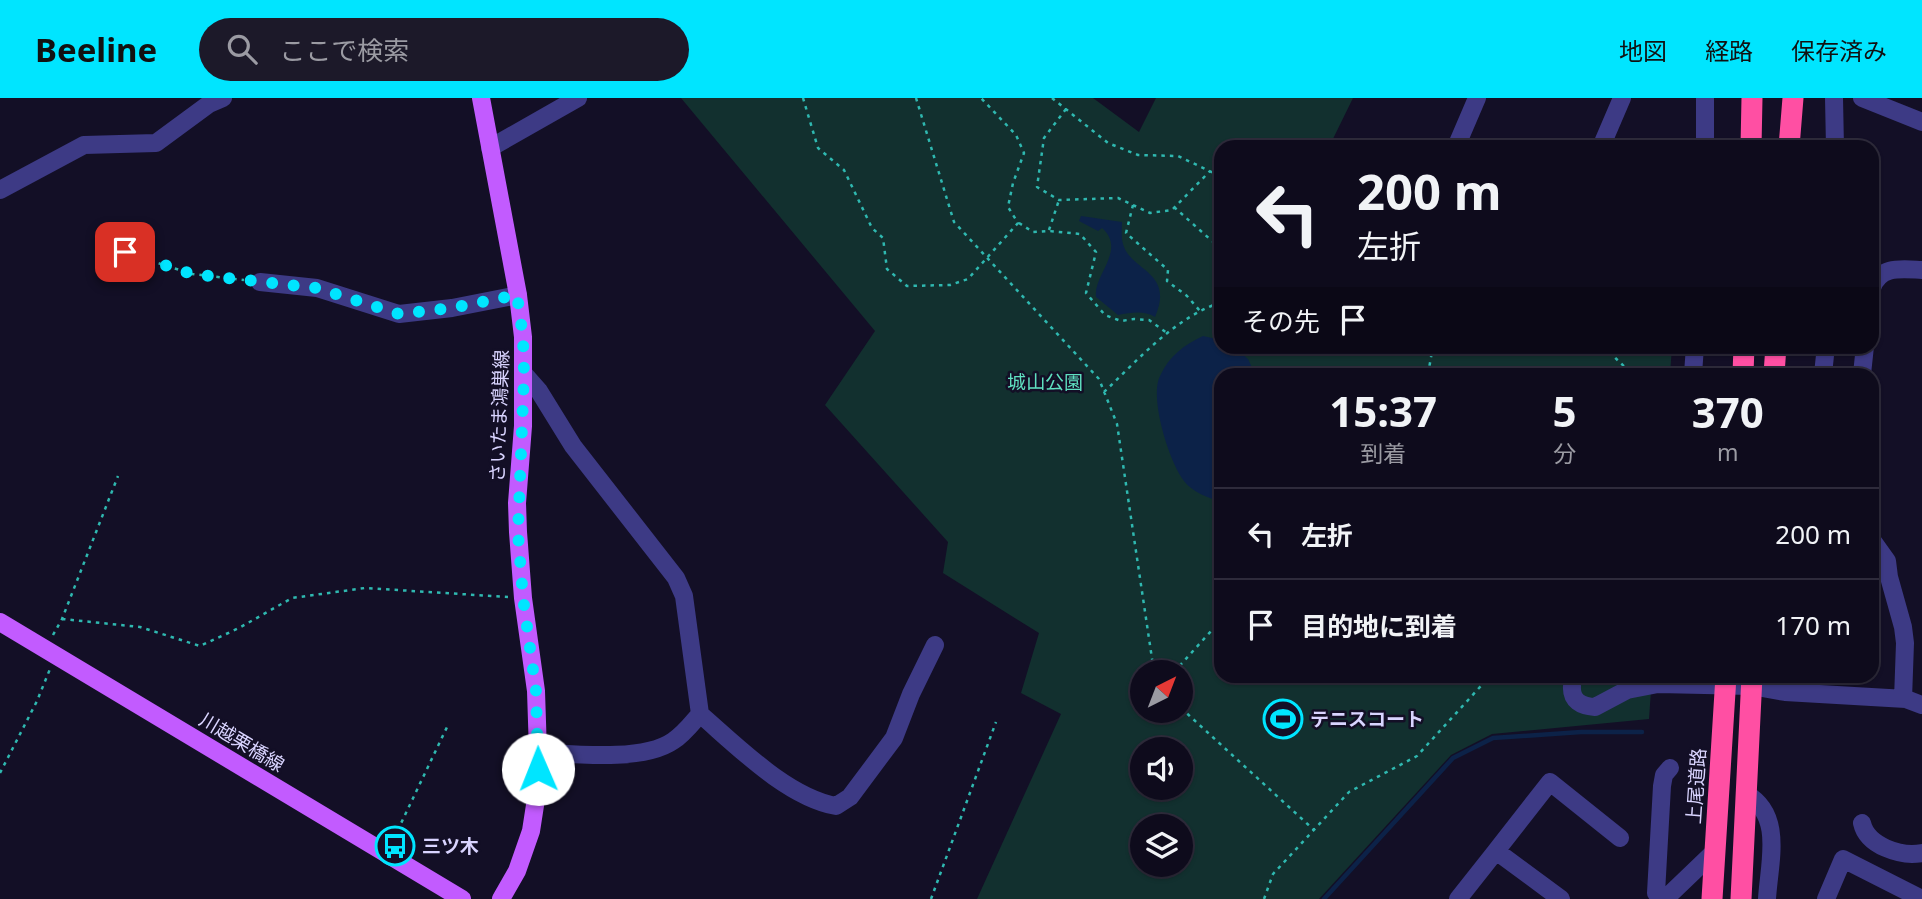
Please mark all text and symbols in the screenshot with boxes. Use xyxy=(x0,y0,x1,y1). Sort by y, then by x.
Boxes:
search box xyxy=(199,18,689,81)
text: Beeline xyxy=(35,27,157,72)
icon: search xyxy=(223,30,261,68)
text: ここで検索 xyxy=(279,32,409,68)
text: 地図 xyxy=(1619,34,1667,67)
text: 経路 xyxy=(1705,34,1753,67)
text: 保存済み xyxy=(1791,34,1887,67)
text: 200 m xyxy=(1357,158,1502,224)
icon: left xyxy=(1242,168,1333,259)
pin xyxy=(95,222,155,282)
text: 左折 xyxy=(1357,224,1421,267)
icon: arrive xyxy=(106,233,144,271)
icon: arrive xyxy=(1334,301,1372,339)
text: その先 xyxy=(1242,303,1320,339)
street label: さいたま鴻巣線 xyxy=(484,349,514,483)
park label: 城山公園 xyxy=(1007,369,1083,395)
text: 15:37 xyxy=(1329,382,1437,439)
text: 5 xyxy=(1552,382,1576,439)
text: 370 xyxy=(1692,383,1764,440)
text: m xyxy=(1717,436,1738,468)
text: 到着 xyxy=(1360,437,1406,469)
text: 分 xyxy=(1553,437,1576,469)
icon: left xyxy=(1242,515,1280,553)
text: 200 m xyxy=(1775,516,1851,552)
text: 左折 xyxy=(1301,517,1353,553)
icon: arrive xyxy=(1242,606,1280,644)
text: 170 m xyxy=(1775,607,1851,643)
text: 目的地に到着 xyxy=(1301,608,1457,644)
north arrow xyxy=(1130,660,1194,723)
map controls xyxy=(1130,660,1193,877)
sports icon: テニスコート xyxy=(1262,698,1304,740)
street label: 川越栗橋線 xyxy=(195,706,289,778)
place label: テニスコート xyxy=(1310,706,1424,732)
position arrow xyxy=(501,732,575,806)
button: sound xyxy=(1130,737,1193,800)
street label: 上尾道路 xyxy=(1680,747,1712,825)
button: layers xyxy=(1130,814,1193,877)
bus stop icon: 三ツ木 xyxy=(374,825,416,867)
place label: 三ツ木 xyxy=(422,833,479,859)

